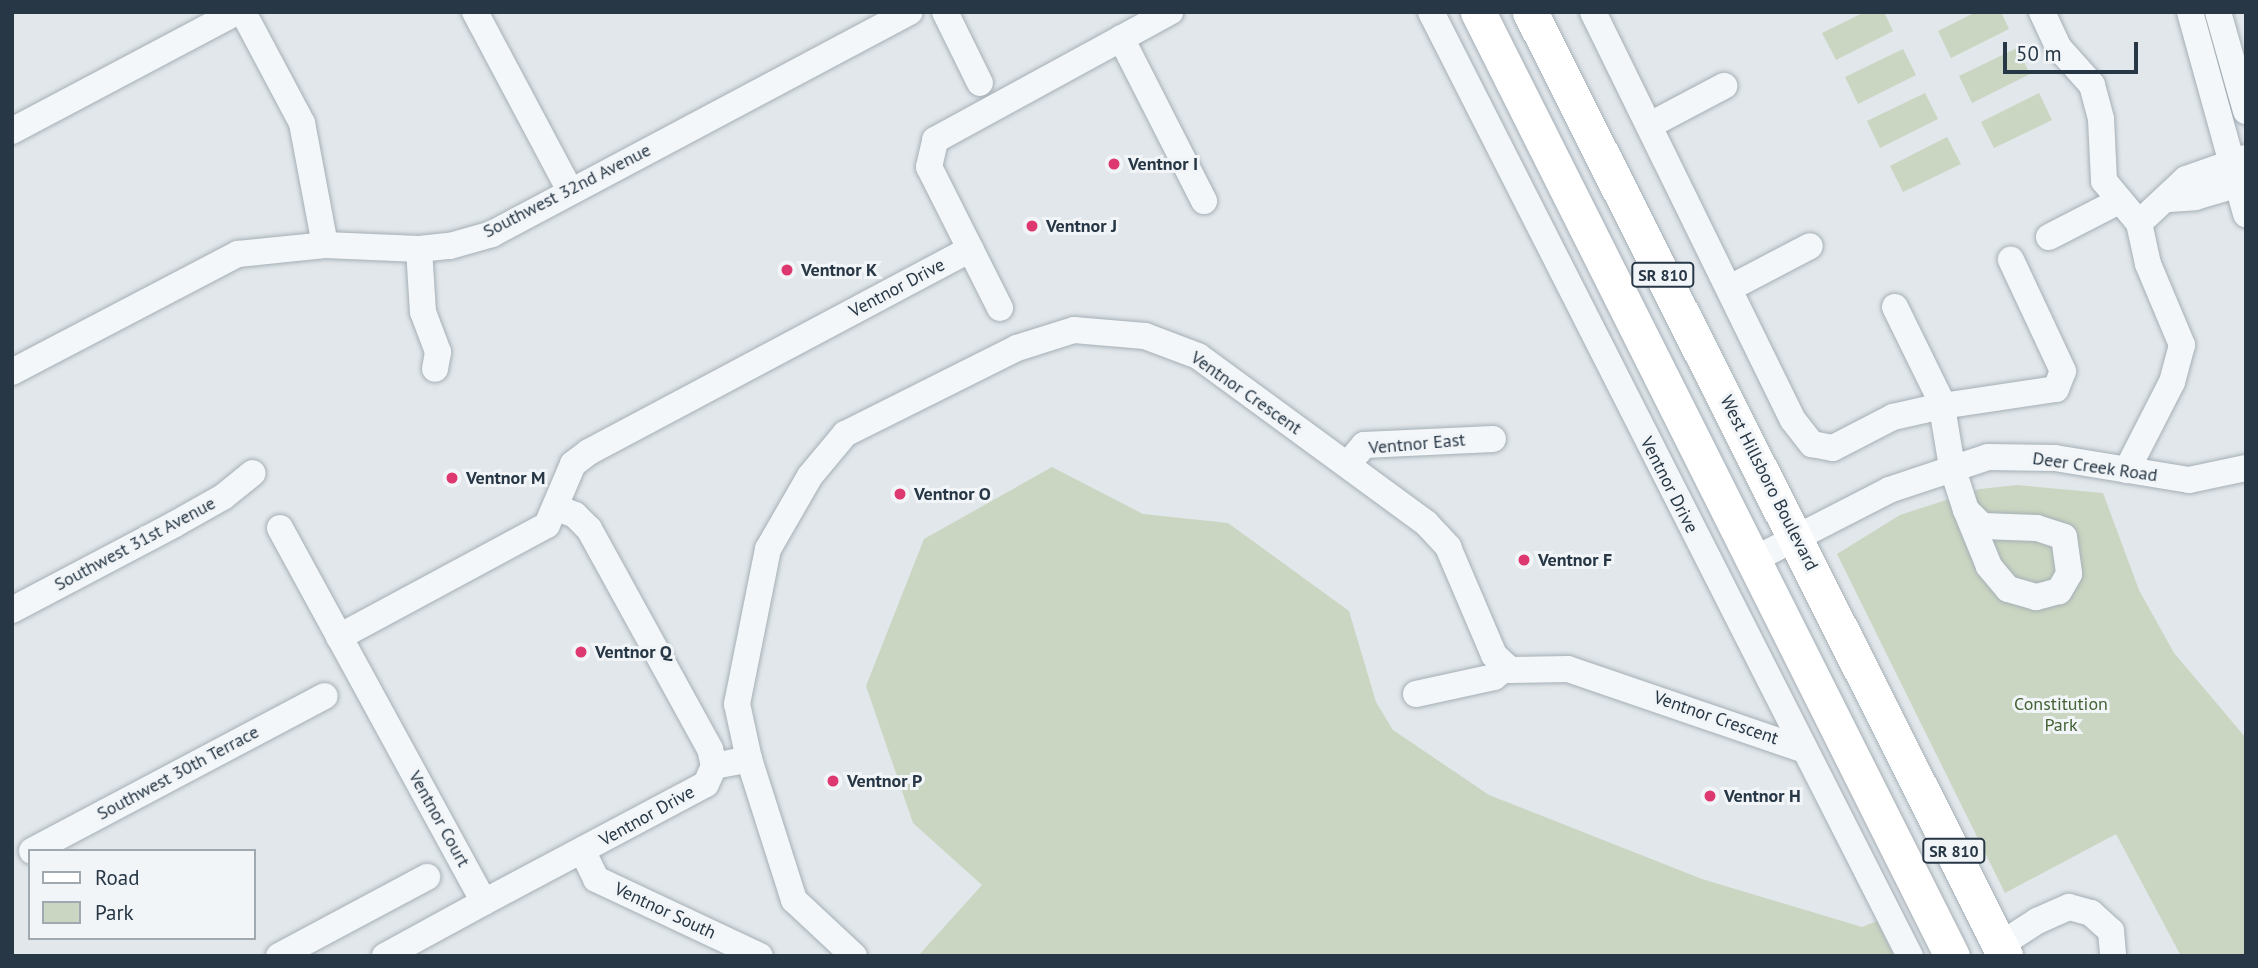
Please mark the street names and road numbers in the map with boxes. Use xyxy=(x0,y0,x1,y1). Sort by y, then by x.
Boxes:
street label: Southwest 32nd Avenue xyxy=(479,139,655,243)
street label: Ventnor Drive xyxy=(846,254,948,322)
road number: SR 810 xyxy=(1630,262,1696,288)
street label: Ventnor Crescent xyxy=(1186,347,1306,439)
street label: West Hillsboro Boulevard xyxy=(1715,392,1823,574)
street label: Ventnor East xyxy=(1368,429,1466,459)
street label: Ventnor Drive xyxy=(1636,433,1702,537)
street label: Deer Creek Road xyxy=(2031,448,2159,486)
street label: Southwest 31st Avenue xyxy=(51,492,219,596)
street label: Ventnor Crescent xyxy=(1651,687,1781,749)
street label: Southwest 30th Terrace xyxy=(93,721,263,825)
street label: Ventnor Court xyxy=(404,767,474,871)
street label: Ventnor Drive xyxy=(596,781,698,851)
road number: SR 810 xyxy=(1921,838,1987,864)
street label: Ventnor South xyxy=(611,878,719,944)

